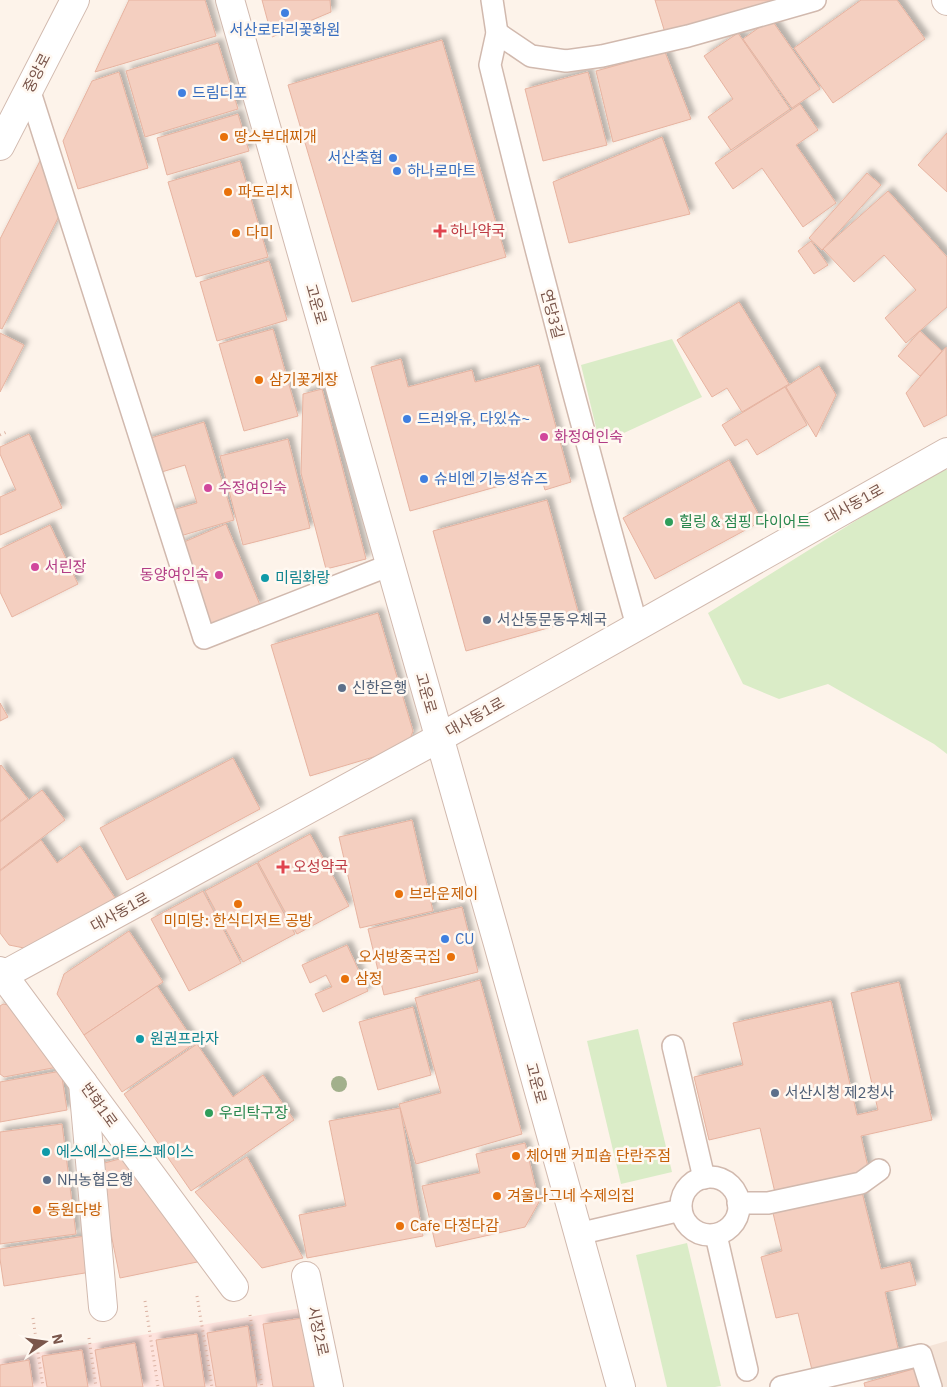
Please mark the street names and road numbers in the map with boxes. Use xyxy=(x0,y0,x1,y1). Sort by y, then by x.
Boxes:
street label: 중앙로 xyxy=(19,50,54,96)
street label: 고운로 xyxy=(302,281,331,326)
street label: 연당3길 xyxy=(537,287,568,341)
street label: 대사동1로 xyxy=(821,480,886,527)
street label: 고운로 xyxy=(412,670,441,715)
street label: 대사동1로 xyxy=(442,693,507,740)
street label: 대사동1로 xyxy=(87,888,152,935)
street label: 고운로 xyxy=(522,1060,551,1105)
street label: 번화1로 xyxy=(77,1079,122,1131)
street label: 시장2로 xyxy=(304,1304,333,1358)

